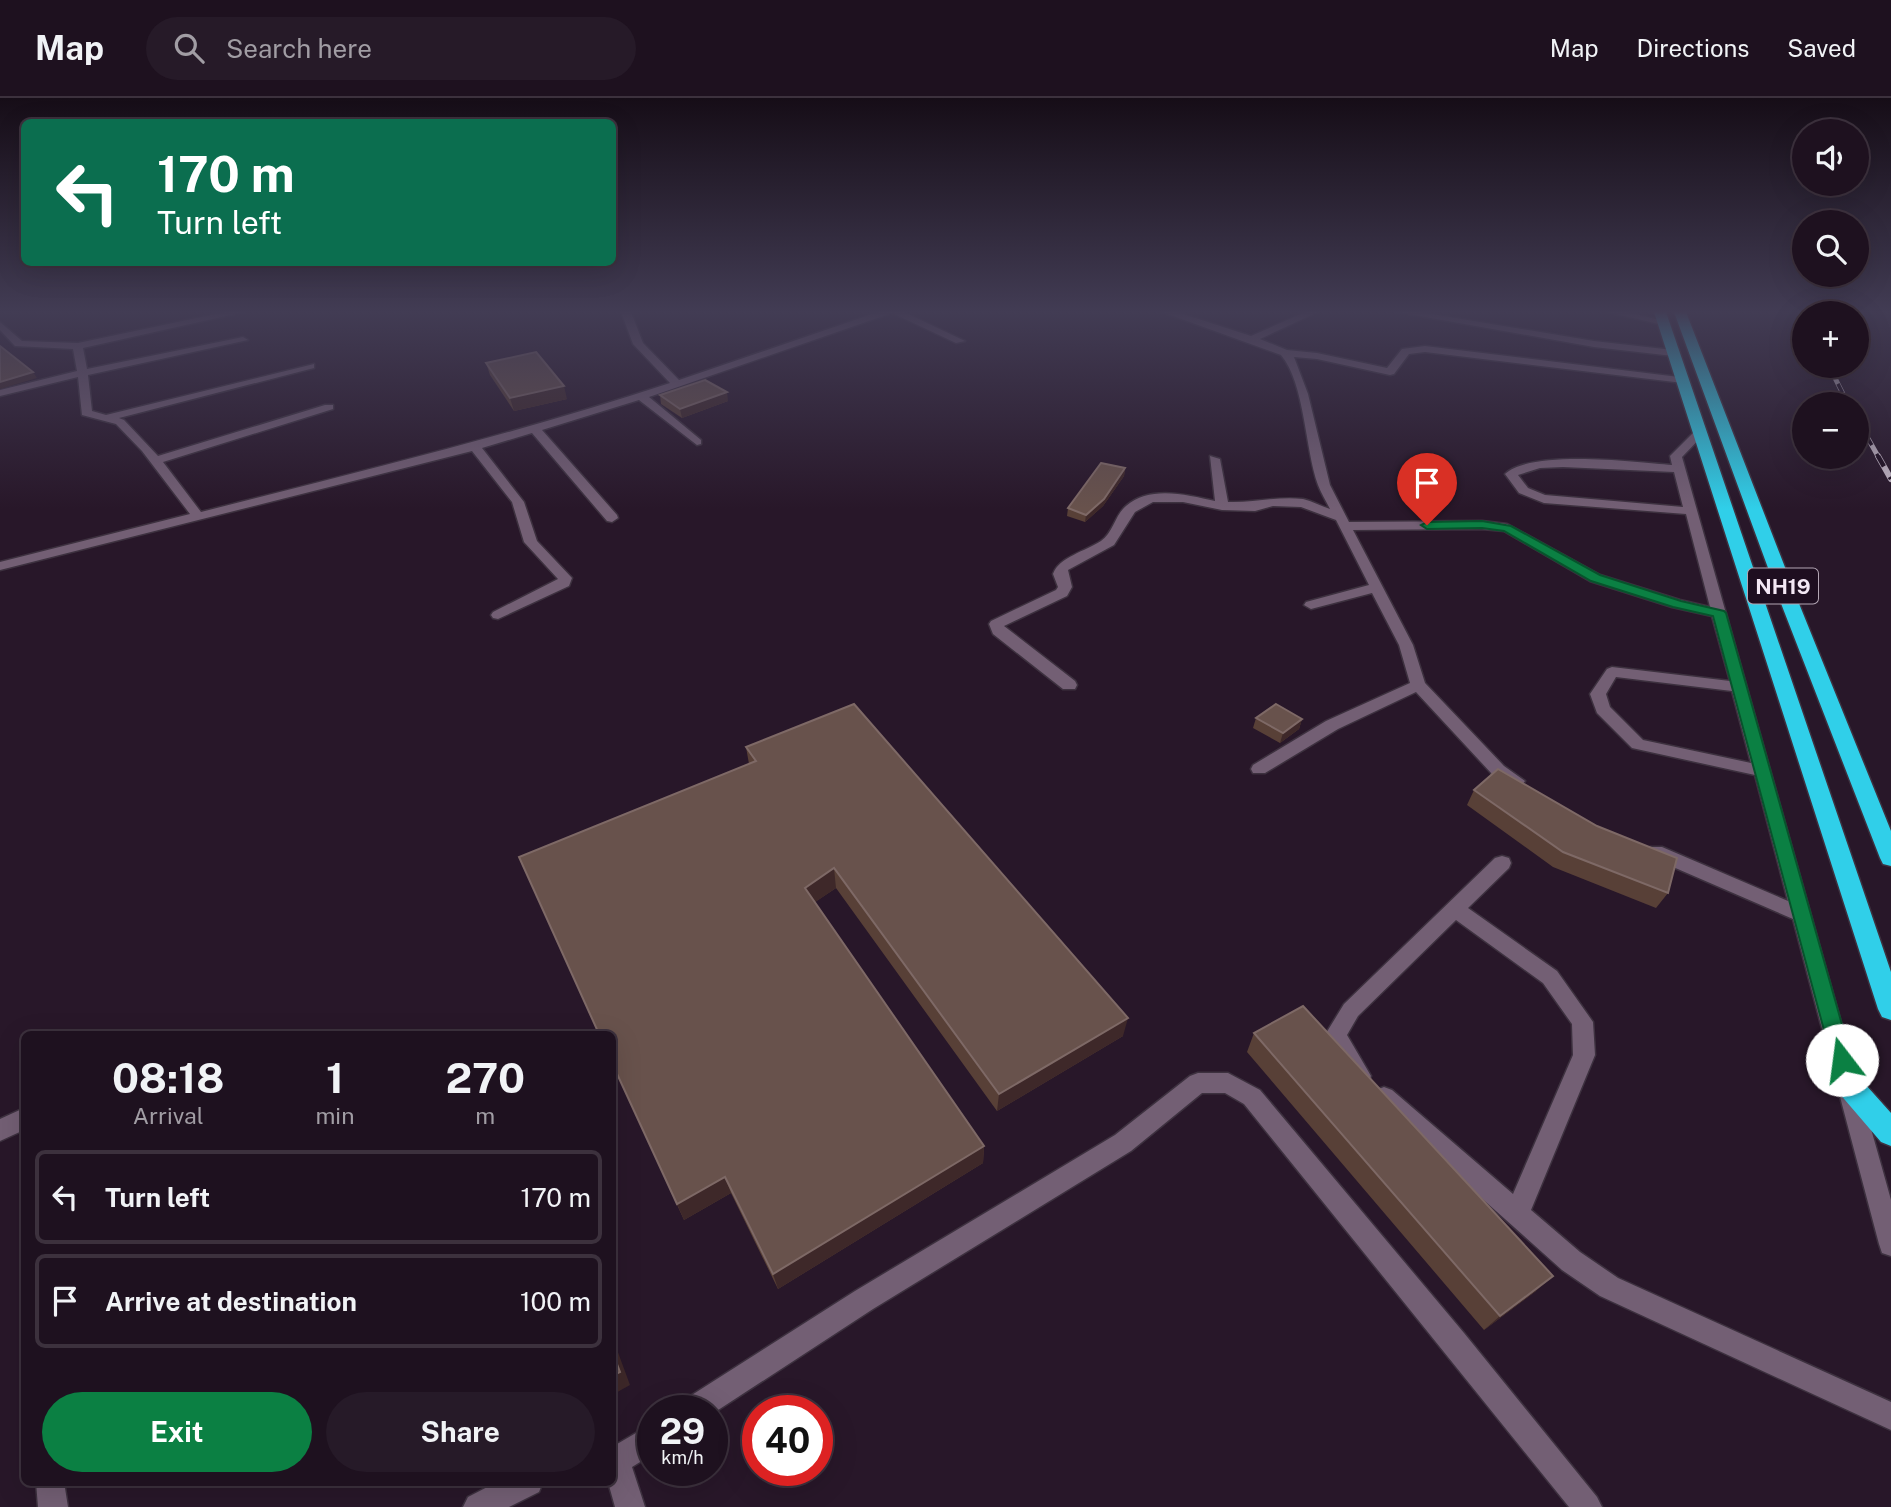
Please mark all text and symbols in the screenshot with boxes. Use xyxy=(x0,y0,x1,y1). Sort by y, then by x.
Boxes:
search box xyxy=(146,17,636,80)
text: Map xyxy=(35,29,104,67)
icon: search xyxy=(170,29,208,67)
text: Search here xyxy=(226,33,372,64)
text: Map xyxy=(1550,34,1599,62)
text: Directions xyxy=(1637,34,1749,62)
text: Saved xyxy=(1787,34,1856,62)
map controls xyxy=(1792,119,1869,469)
button: sound xyxy=(1792,119,1869,196)
text: 170 m xyxy=(157,145,295,203)
icon: left xyxy=(42,147,133,238)
text: Turn left xyxy=(157,204,282,241)
button: search xyxy=(1792,210,1869,287)
button: + xyxy=(1792,301,1869,378)
button: − xyxy=(1792,392,1869,469)
pin xyxy=(1397,453,1457,525)
icon: arrive xyxy=(1408,464,1446,502)
road number: NH19 xyxy=(1748,568,1818,603)
position arrow xyxy=(1805,1023,1879,1097)
text: 08:18 xyxy=(112,1053,225,1102)
text: 1 xyxy=(326,1053,344,1102)
text: 270 xyxy=(445,1053,525,1102)
text: Arrival xyxy=(133,1102,204,1129)
text: min xyxy=(315,1102,354,1129)
text: m xyxy=(475,1102,495,1129)
icon: left xyxy=(46,1178,84,1216)
text: Turn left xyxy=(105,1182,210,1213)
text: 170 m xyxy=(521,1182,591,1213)
icon: arrive xyxy=(46,1282,84,1320)
text: Arrive at destination xyxy=(105,1286,357,1317)
text: 100 m xyxy=(520,1286,591,1317)
button: Exit xyxy=(42,1392,312,1472)
button: Share xyxy=(326,1392,595,1472)
speed limit sign: 40 xyxy=(742,1395,833,1486)
text: 29 xyxy=(660,1411,705,1452)
text: km/h xyxy=(661,1447,704,1468)

